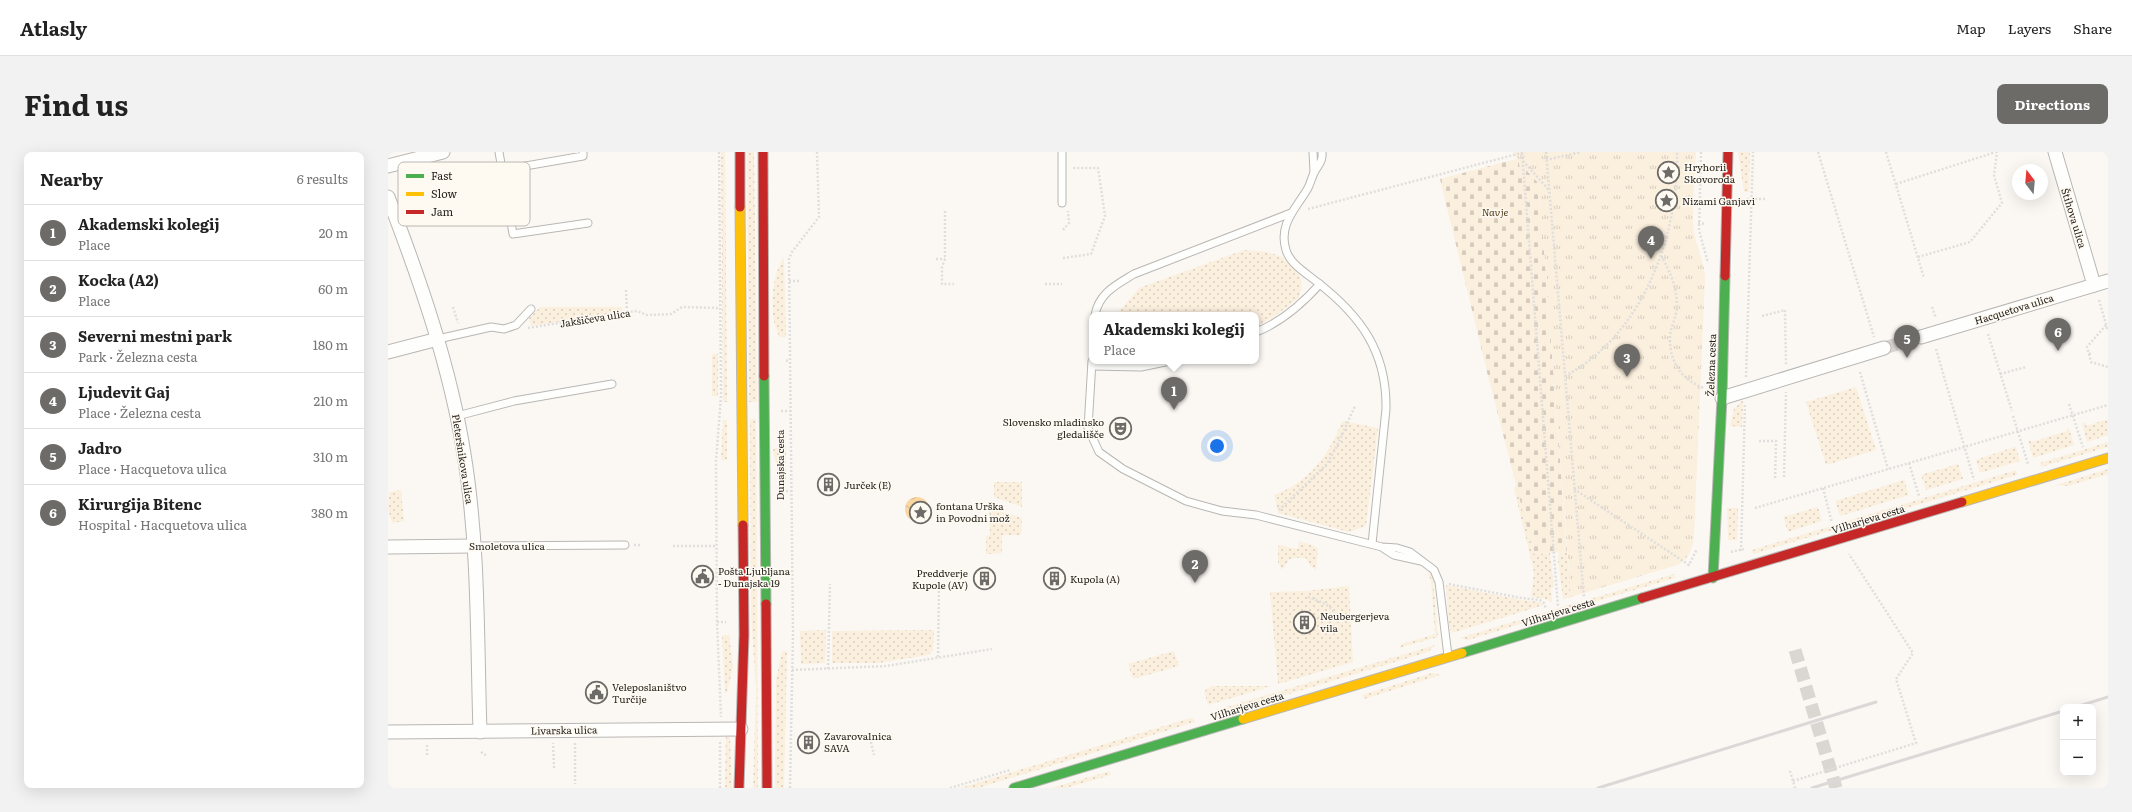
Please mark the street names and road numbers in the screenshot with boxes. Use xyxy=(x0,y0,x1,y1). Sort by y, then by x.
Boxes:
street label: Štihova ulica xyxy=(2058,186,2091,250)
street label: Hacquetova ulica xyxy=(1972,289,2056,328)
street label: Jakšičeva ulica xyxy=(559,304,632,330)
street label: Železna cesta xyxy=(1702,333,1719,397)
street label: Pleteršnikova ulica xyxy=(449,413,478,506)
street label: Dunajska cesta xyxy=(772,429,787,500)
street label: Vilharjeva cesta xyxy=(1830,500,1907,537)
street label: Smoletova ulica xyxy=(469,538,546,553)
street label: Vilharjeva cesta xyxy=(1520,593,1597,630)
street label: Vilharjeva cesta xyxy=(1209,687,1286,724)
street label: Livarska ulica xyxy=(531,721,598,738)

